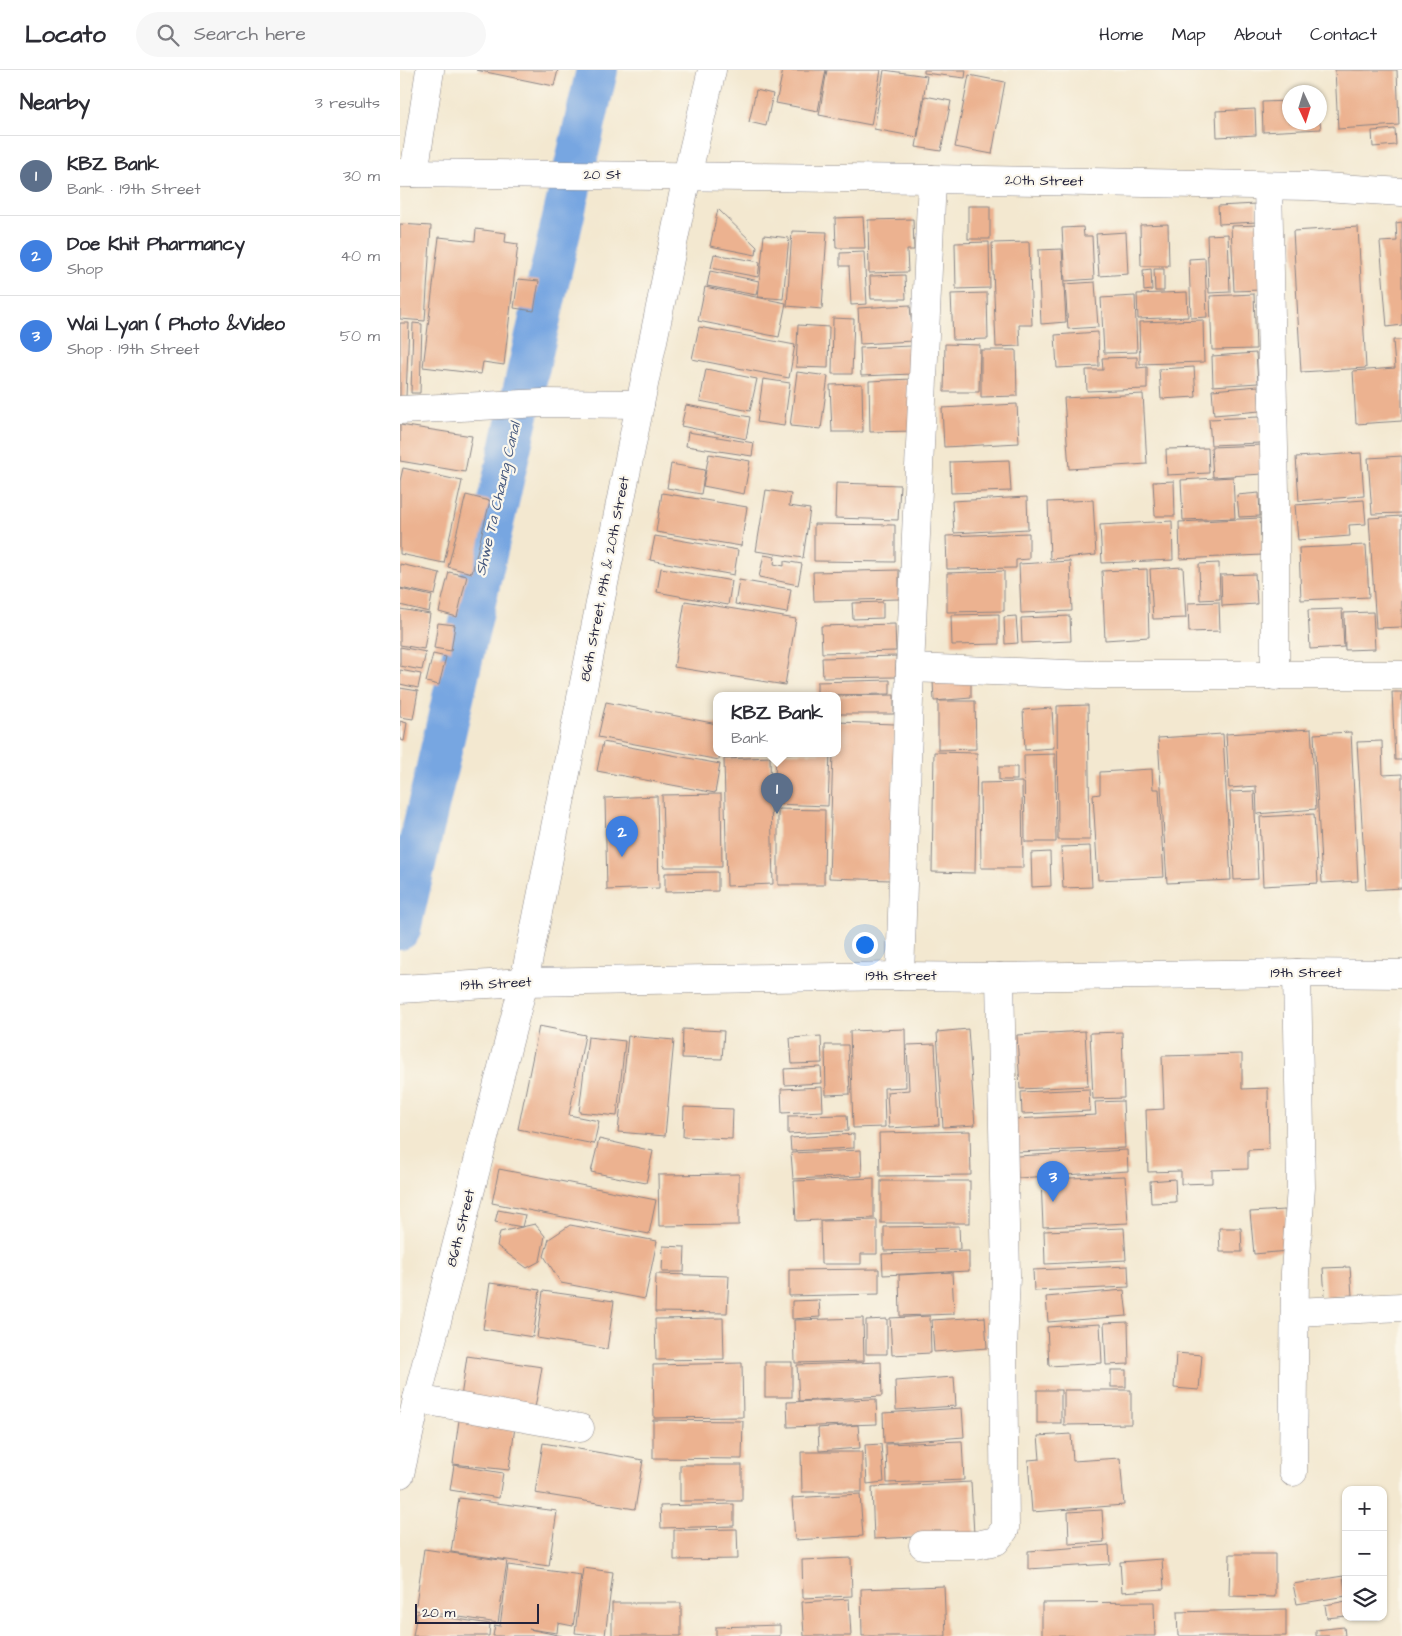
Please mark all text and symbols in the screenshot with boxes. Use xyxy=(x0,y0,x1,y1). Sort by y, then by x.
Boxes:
search box xyxy=(136,12,486,57)
text: Locato xyxy=(25,18,106,52)
icon: search xyxy=(154,21,182,49)
text: Search here xyxy=(194,21,306,48)
text: Home xyxy=(1099,22,1144,47)
text: Map xyxy=(1172,22,1206,47)
text: About xyxy=(1234,22,1282,47)
text: Contact xyxy=(1310,22,1377,47)
north arrow xyxy=(1282,85,1327,130)
text: Nearby xyxy=(20,88,90,117)
text: 3 results xyxy=(315,92,380,114)
text: KBZ Bank xyxy=(67,151,159,178)
text: 1 xyxy=(35,165,37,187)
text: 30 m xyxy=(343,165,380,187)
street label: 20 St xyxy=(583,165,621,185)
street label: 20th Street xyxy=(1005,170,1084,192)
text: Bank · 19th Street xyxy=(67,178,201,200)
text: Doe Khit Pharmancy xyxy=(67,231,245,258)
text: 2 xyxy=(31,245,41,267)
text: 40 m xyxy=(340,245,380,267)
text: Shop xyxy=(67,258,103,280)
text: Wai Lyan ( Photo &Video xyxy=(67,311,285,338)
text: 3 xyxy=(32,325,40,347)
text: 50 m xyxy=(340,325,380,347)
text: Shop · 19th Street xyxy=(67,338,199,360)
water label: Shwe Ta Chaung Canal xyxy=(470,419,527,578)
street label: 86th Street, 19th & 20th Street xyxy=(575,474,635,683)
popup xyxy=(713,692,841,757)
text: KBZ Bank xyxy=(731,700,823,727)
text: Bank xyxy=(731,727,768,749)
pin: 1 xyxy=(761,773,793,814)
pin: 2 xyxy=(606,816,638,857)
your location xyxy=(852,932,878,958)
street label: 19th Street xyxy=(1270,963,1342,983)
street label: 19th Street xyxy=(865,966,937,986)
street label: 19th Street xyxy=(460,972,532,996)
pin: 3 xyxy=(1037,1161,1069,1202)
street label: 86th Street xyxy=(442,1187,480,1269)
map controls xyxy=(1342,1486,1387,1621)
button: + xyxy=(1342,1486,1387,1531)
button: − xyxy=(1342,1531,1387,1576)
button: layers xyxy=(1342,1576,1387,1621)
scale bar xyxy=(415,1601,539,1624)
text: 20 m xyxy=(422,1603,455,1623)

